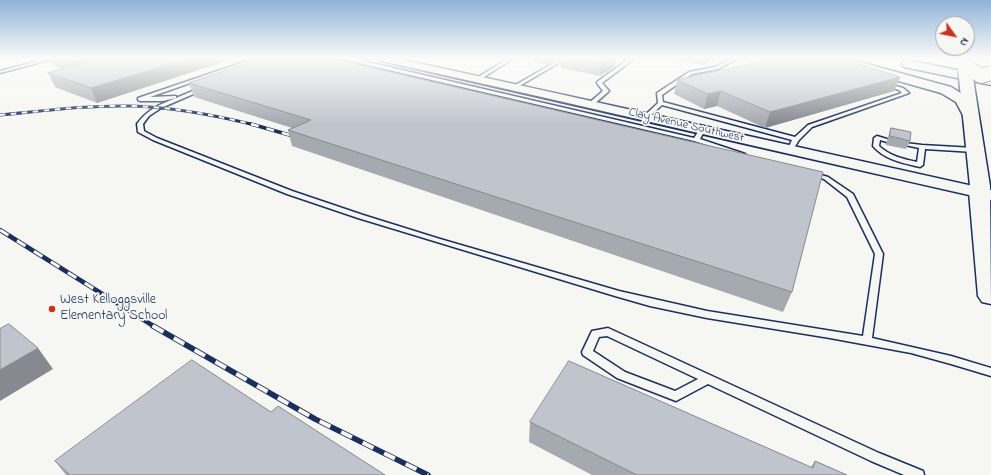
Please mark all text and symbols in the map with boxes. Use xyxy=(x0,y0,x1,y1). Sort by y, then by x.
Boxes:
north arrow xyxy=(935,16,975,56)
text: N xyxy=(955,35,973,49)
street label: Clay Avenue Southwest xyxy=(627,106,745,146)
place label: West Kelloggsville Elementary School xyxy=(60,293,167,326)
marker: West Kelloggsville Elementary School xyxy=(47,304,57,314)

